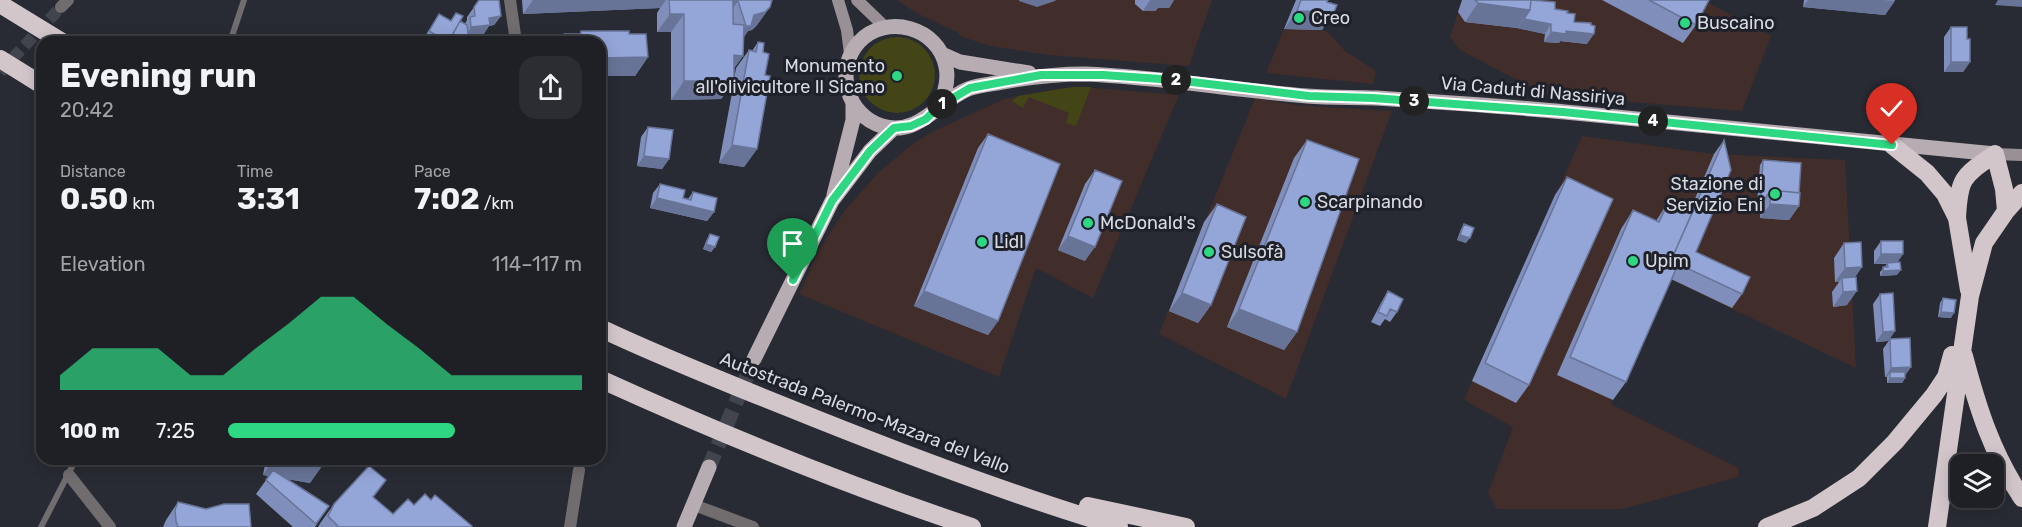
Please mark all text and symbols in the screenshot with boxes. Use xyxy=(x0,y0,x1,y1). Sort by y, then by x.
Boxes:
place label: Creo xyxy=(1311,7,1350,29)
marker: Creo xyxy=(1292,11,1306,25)
place label: Buscaino xyxy=(1697,12,1775,34)
marker: Buscaino xyxy=(1678,16,1692,30)
place label: Monumento all'olivicultore Il Sicano xyxy=(696,55,885,98)
text: Evening run xyxy=(60,56,257,95)
button: share xyxy=(519,56,582,119)
pin: 2 xyxy=(1161,65,1191,95)
marker: Monumento all'olivicultore Il Sicano xyxy=(890,69,904,83)
text: 2 xyxy=(1171,70,1181,89)
street label: Via Caduti di Nassiriya xyxy=(1440,72,1626,110)
pin xyxy=(1866,83,1917,145)
pin: 3 xyxy=(1399,86,1429,116)
pin: 1 xyxy=(927,89,957,119)
text: 3 xyxy=(1409,91,1419,110)
icon: check xyxy=(1875,92,1908,125)
text: 1 xyxy=(938,94,946,113)
text: 20:42 xyxy=(60,98,114,122)
pin: 4 xyxy=(1638,106,1668,136)
text: 4 xyxy=(1648,111,1658,130)
text: Distance xyxy=(60,162,126,181)
text: Time xyxy=(237,162,273,181)
text: Pace xyxy=(414,162,451,181)
place label: Stazione di Servizio Eni xyxy=(1666,173,1763,216)
text: 0.50 xyxy=(60,181,129,217)
text: 3:31 xyxy=(237,181,300,217)
text: 7:02 xyxy=(414,181,480,217)
marker: Stazione di Servizio Eni xyxy=(1768,187,1782,201)
place label: Scarpinando xyxy=(1317,191,1423,213)
text: km xyxy=(129,194,155,213)
text: /km xyxy=(480,194,514,213)
marker: Scarpinando xyxy=(1298,195,1312,209)
place label: McDonald's xyxy=(1100,212,1196,234)
marker: McDonald's xyxy=(1081,216,1095,230)
pin xyxy=(767,218,818,280)
icon: arrive xyxy=(776,227,809,260)
place label: Lidl xyxy=(994,231,1024,253)
marker: Lidl xyxy=(975,235,989,249)
place label: Sulsofà xyxy=(1221,241,1284,263)
marker: Sulsofà xyxy=(1202,245,1216,259)
place label: Upim xyxy=(1645,250,1689,272)
text: Elevation xyxy=(60,252,146,276)
text: 114–117 m xyxy=(492,252,582,276)
marker: Upim xyxy=(1626,254,1640,268)
street label: Autostrada Palermo-Mazara del Vallo xyxy=(717,347,1013,479)
text: 100 m xyxy=(60,419,120,443)
text: 7:25 xyxy=(156,419,195,443)
map controls xyxy=(1950,454,2004,508)
button: layers xyxy=(1950,454,2004,508)

